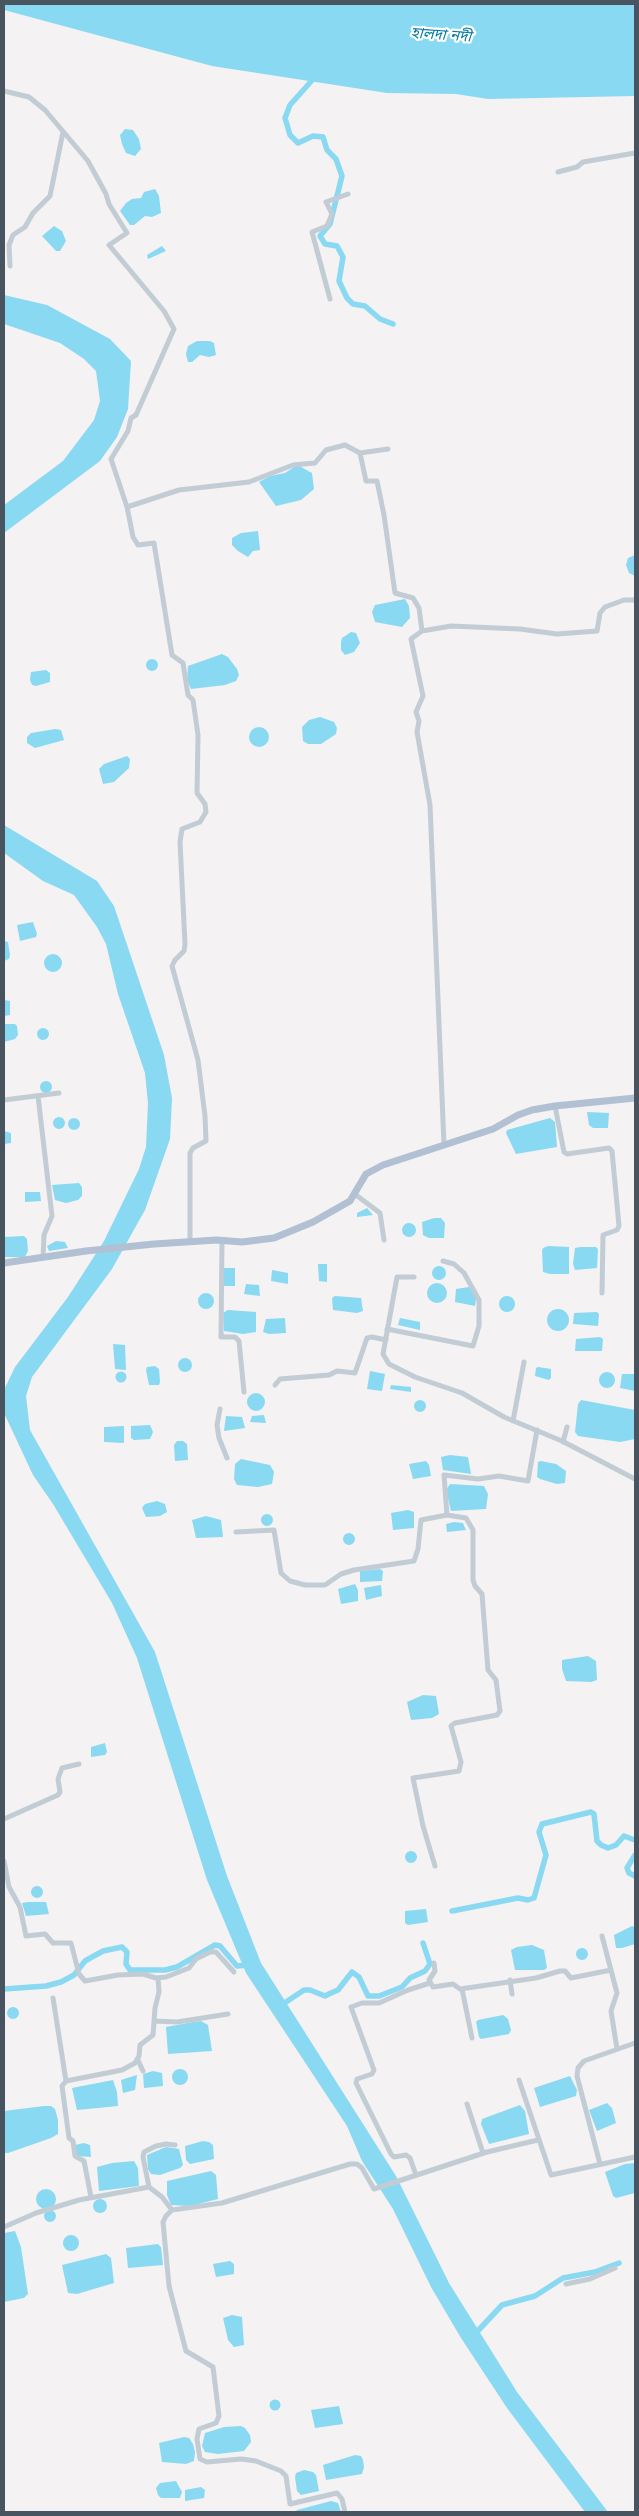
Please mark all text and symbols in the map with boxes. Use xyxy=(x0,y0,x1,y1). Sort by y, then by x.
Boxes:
water label: হালদা নদী xyxy=(410,24,472,46)

